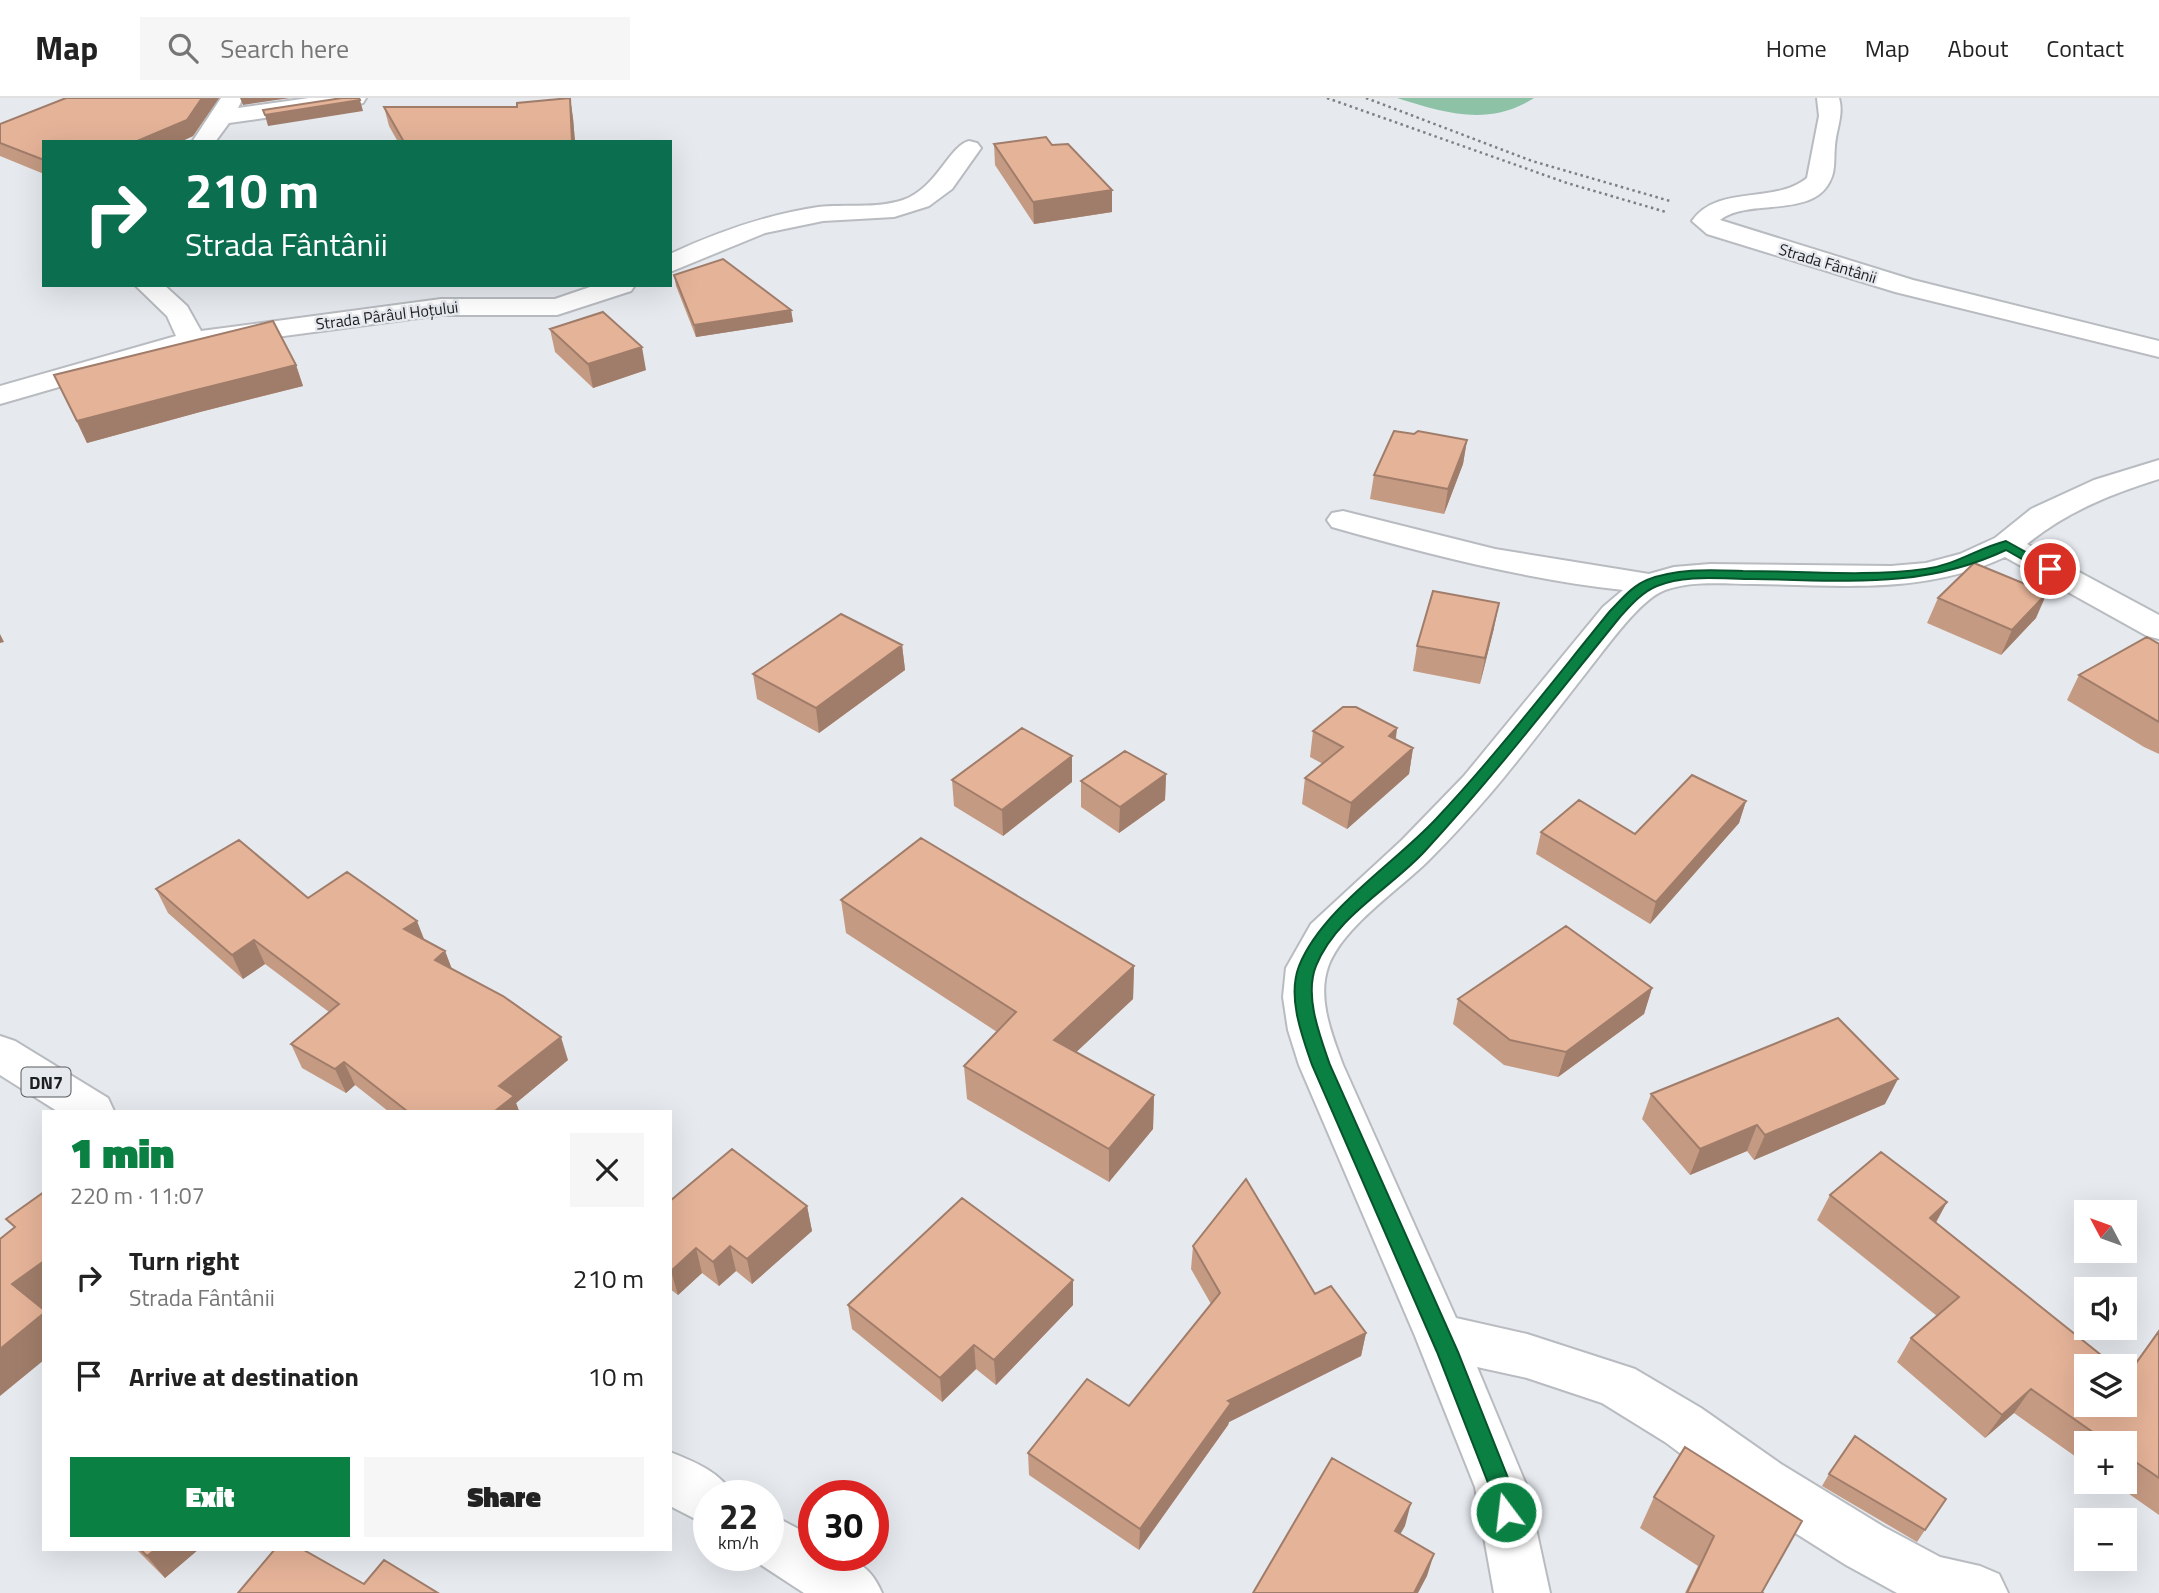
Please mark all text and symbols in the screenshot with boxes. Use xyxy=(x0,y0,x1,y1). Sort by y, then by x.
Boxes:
search box xyxy=(140,17,630,80)
text: Map xyxy=(35,23,98,73)
icon: search xyxy=(164,29,202,67)
text: Search here xyxy=(220,29,349,68)
text: Home xyxy=(1766,30,1827,66)
text: Map xyxy=(1865,30,1910,66)
text: About xyxy=(1948,30,2008,66)
text: Contact xyxy=(2046,30,2124,66)
text: 210 m xyxy=(185,152,319,227)
icon: right xyxy=(70,168,161,259)
text: Strada Fântânii xyxy=(185,220,388,268)
street label: Strada Fântânii xyxy=(1776,237,1880,289)
street label: Strada Pârâul Hoțului xyxy=(314,294,460,336)
pin xyxy=(2020,539,2080,599)
icon: arrive xyxy=(2031,550,2069,588)
road number: DN7 xyxy=(22,1068,70,1097)
text: 1 min xyxy=(70,1120,174,1184)
button: close xyxy=(570,1133,644,1207)
text: 220 m · 11:07 xyxy=(70,1178,205,1213)
north arrow xyxy=(2074,1200,2137,1264)
map controls xyxy=(2074,1200,2137,1571)
text: Turn right xyxy=(129,1241,240,1280)
icon: right xyxy=(70,1259,108,1297)
text: 210 m xyxy=(573,1259,644,1298)
button: sound xyxy=(2074,1277,2137,1340)
text: Strada Fântânii xyxy=(129,1280,275,1315)
button: layers xyxy=(2074,1354,2137,1417)
icon: arrive xyxy=(70,1357,108,1395)
text: Arrive at destination xyxy=(129,1357,359,1396)
text: 10 m xyxy=(587,1357,644,1396)
button: + xyxy=(2074,1431,2137,1494)
button: Exit xyxy=(70,1457,350,1537)
button: Share xyxy=(364,1457,644,1537)
position arrow xyxy=(1469,1475,1543,1549)
speed limit sign: 30 xyxy=(798,1480,889,1571)
text: 22 xyxy=(719,1489,758,1543)
button: − xyxy=(2074,1508,2137,1571)
text: km/h xyxy=(718,1529,759,1556)

